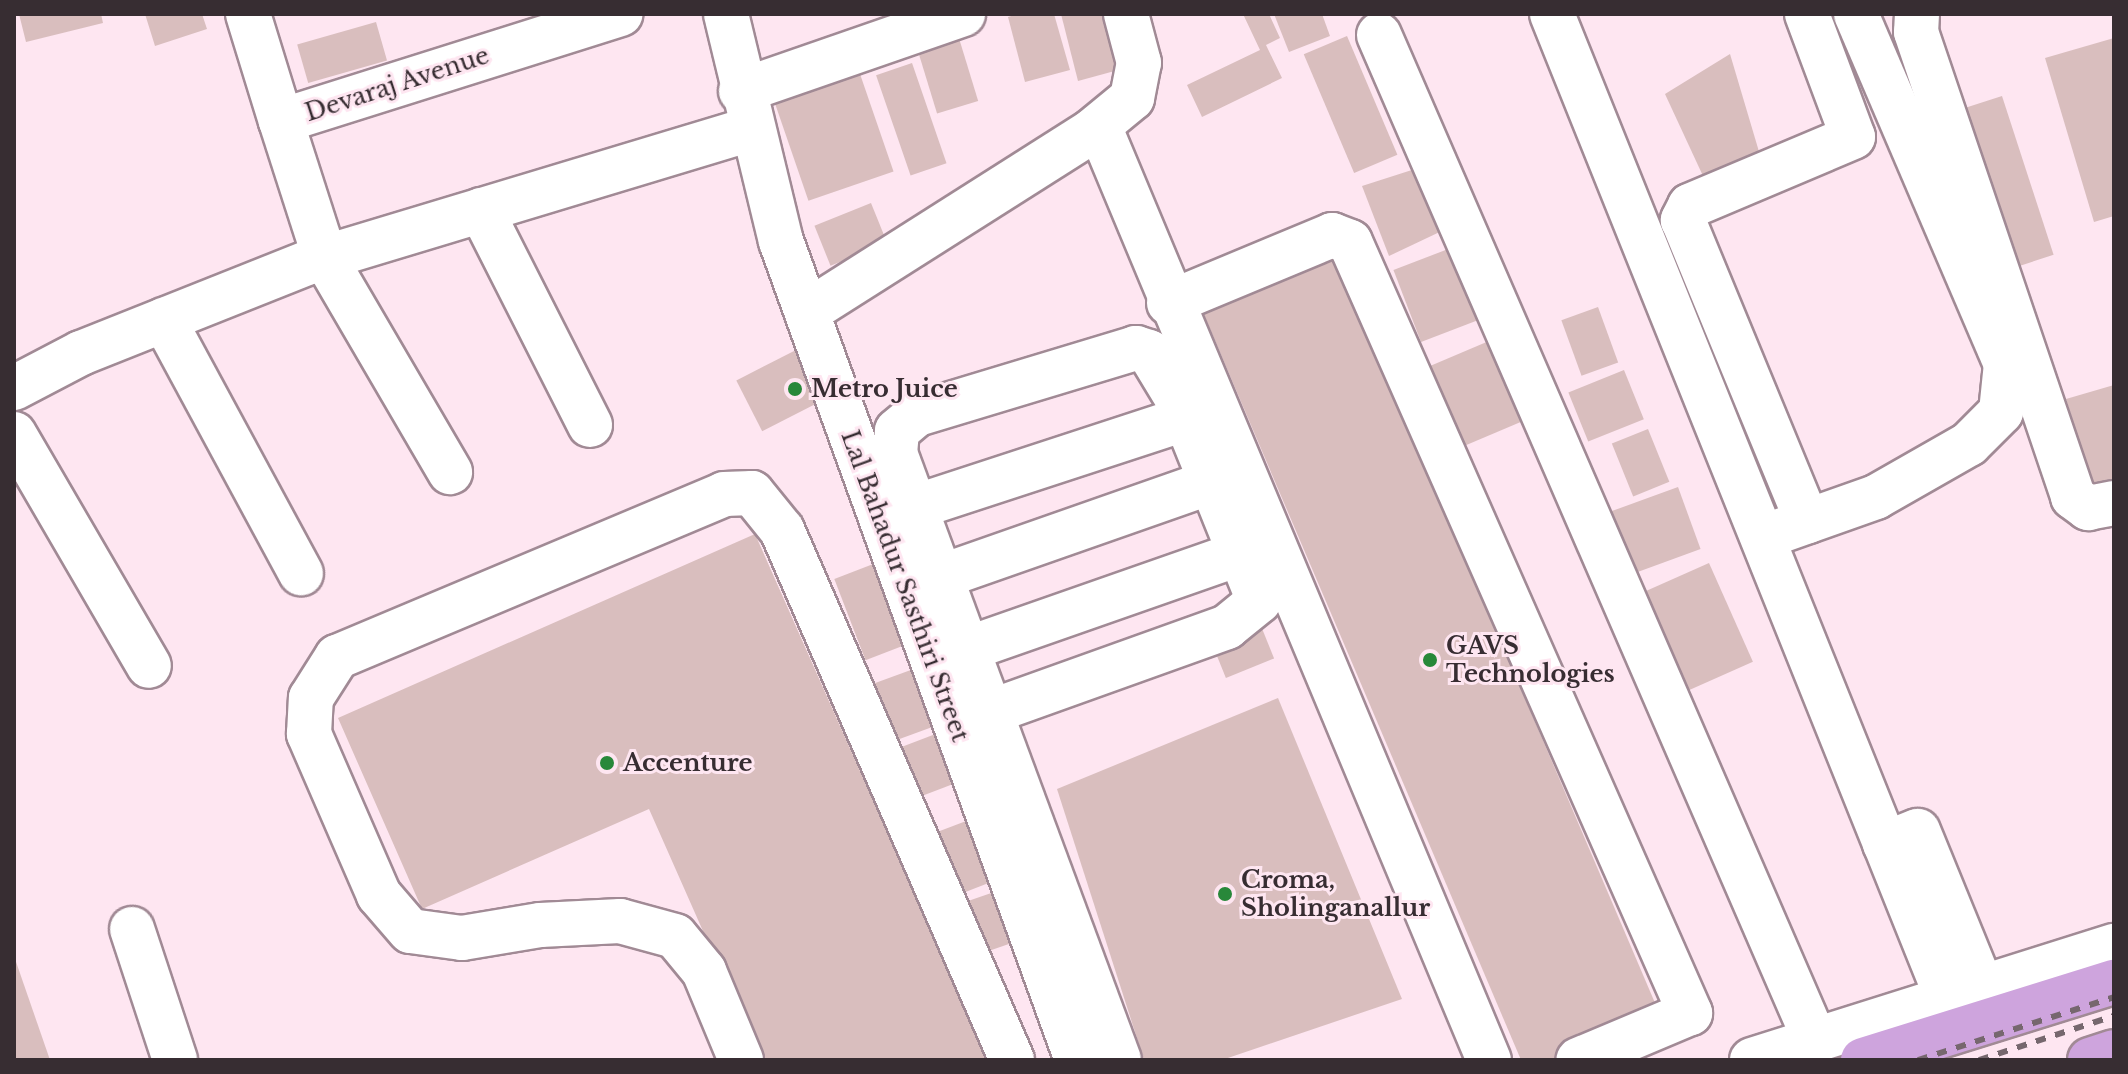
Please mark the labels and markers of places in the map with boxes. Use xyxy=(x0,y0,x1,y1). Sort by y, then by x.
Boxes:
place label: Metro Juice xyxy=(811,375,958,403)
marker: Metro Juice xyxy=(786,380,804,398)
place label: GAVS Technologies xyxy=(1446,632,1615,688)
marker: GAVS Technologies xyxy=(1421,651,1439,669)
place label: Accenture xyxy=(623,749,753,777)
marker: Accenture xyxy=(598,754,616,772)
place label: Croma, Sholinganallur xyxy=(1241,866,1430,922)
marker: Croma, Sholinganallur xyxy=(1216,885,1234,903)

